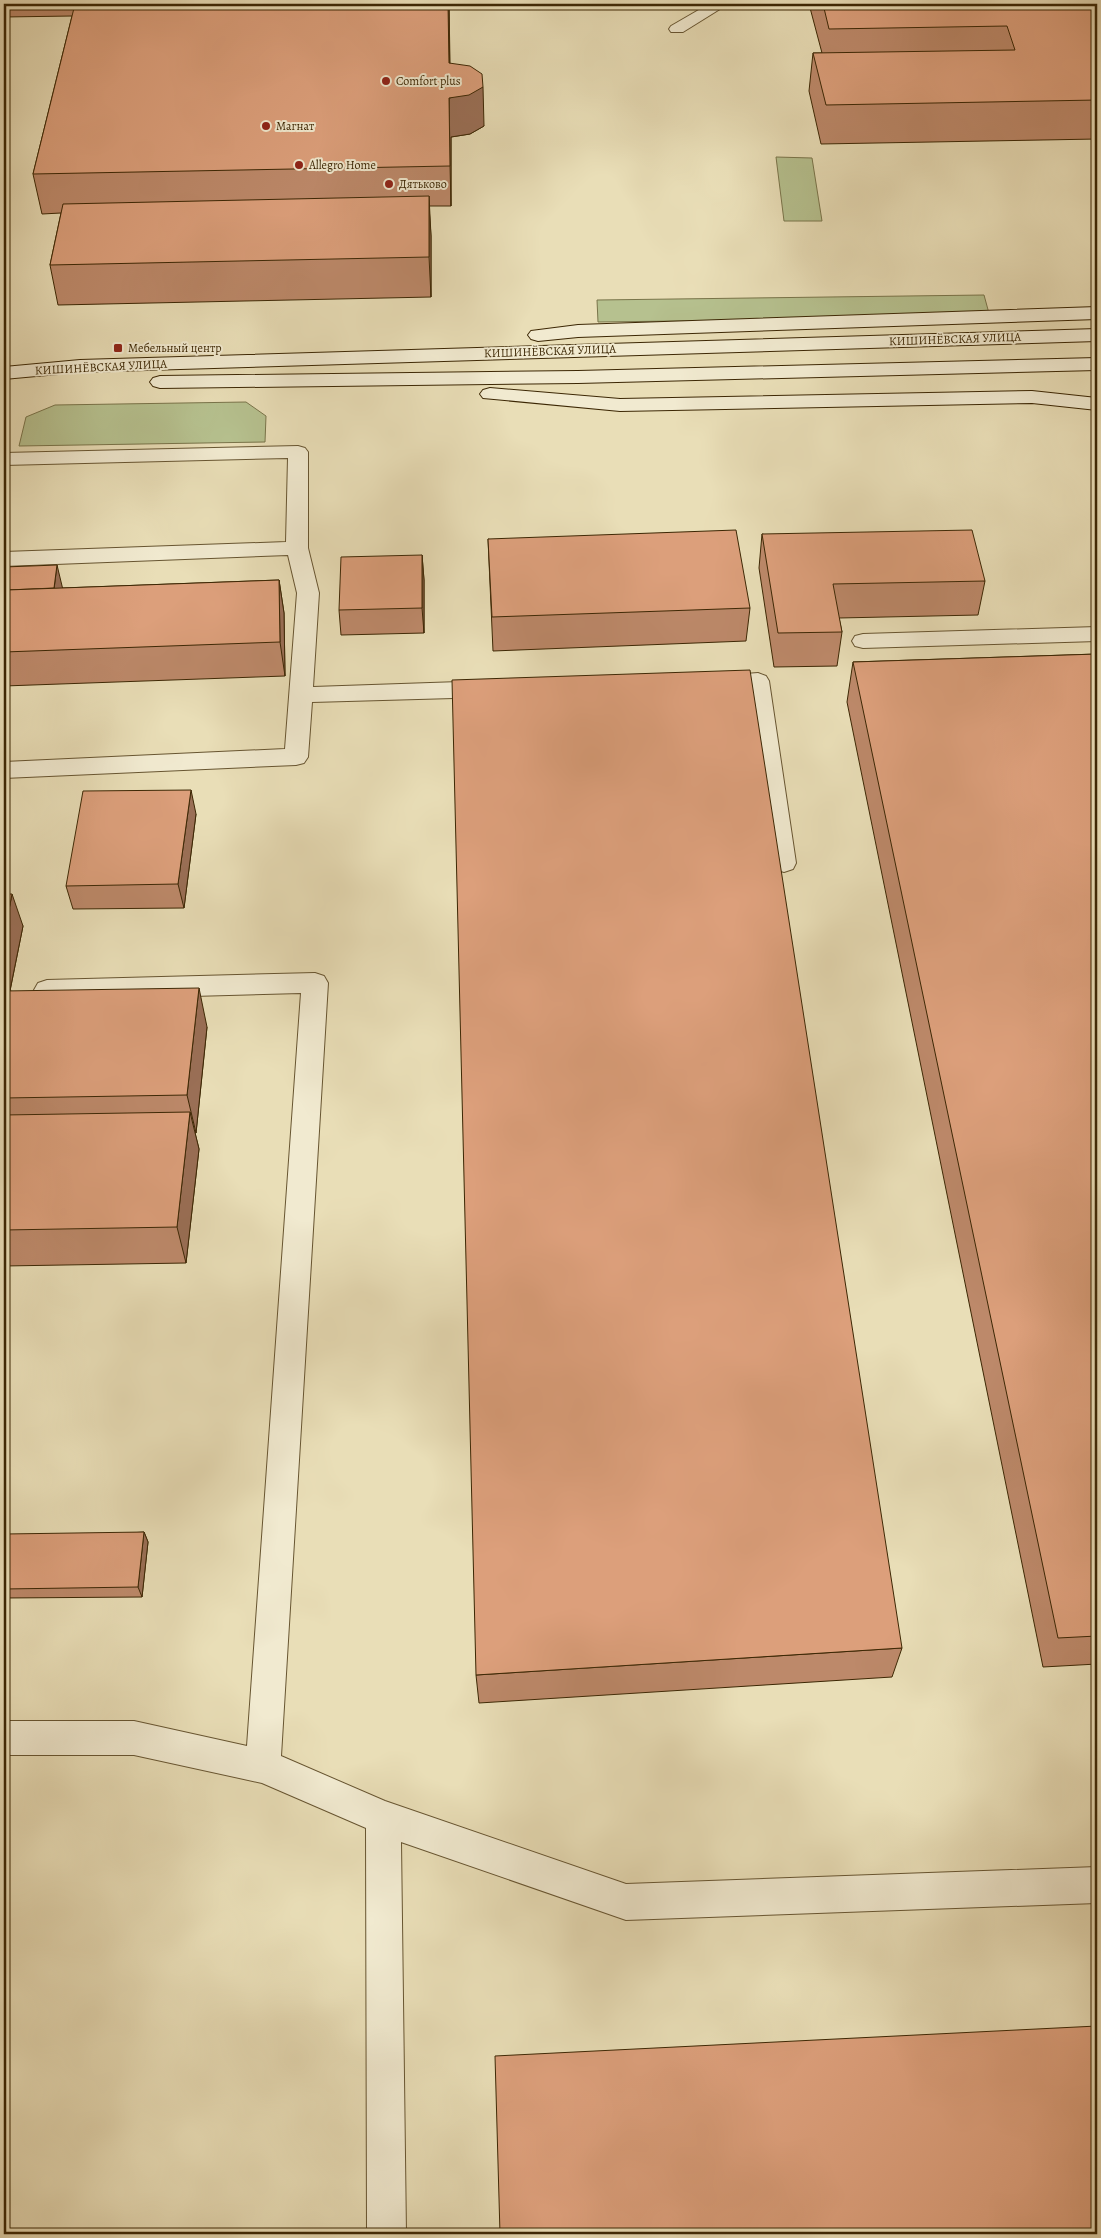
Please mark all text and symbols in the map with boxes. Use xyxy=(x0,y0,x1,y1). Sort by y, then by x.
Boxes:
place label: Comfort plus xyxy=(396,73,461,89)
marker: Comfort plus xyxy=(380,75,392,87)
place label: Магнат xyxy=(276,118,315,134)
marker: Магнат xyxy=(260,120,272,132)
place label: Allegro Home xyxy=(308,157,376,173)
marker: Allegro Home xyxy=(293,159,305,171)
place label: Дятьково xyxy=(399,176,447,192)
marker: Дятьково xyxy=(383,178,395,190)
street label: КИШИНЁВСКАЯ УЛИЦА xyxy=(889,329,1022,349)
place label: Мебельный центр xyxy=(128,340,222,356)
street label: КИШИНЁВСКАЯ УЛИЦА xyxy=(484,341,617,361)
marker: Мебельный центр xyxy=(112,342,124,354)
street label: КИШИНЁВСКАЯ УЛИЦА xyxy=(34,355,169,378)

